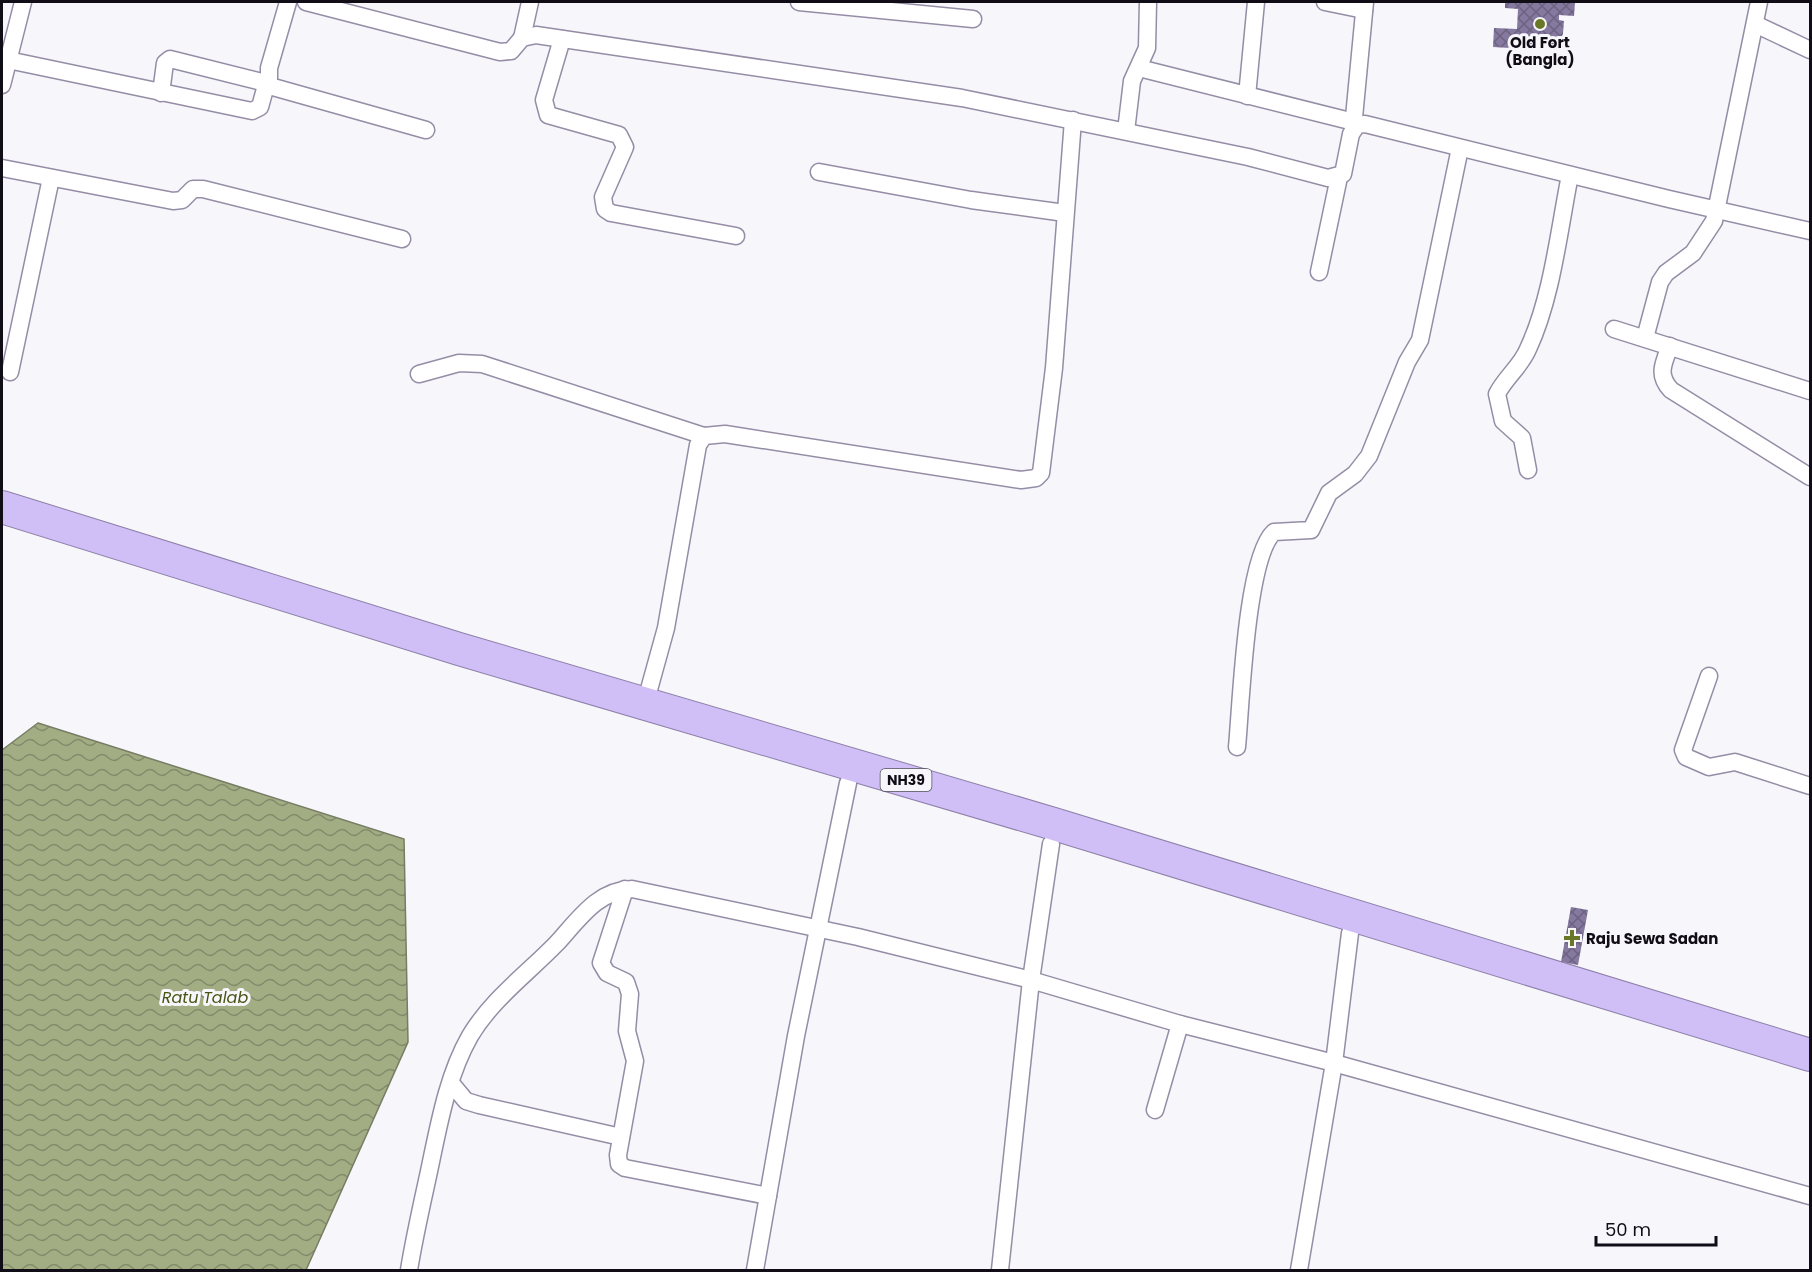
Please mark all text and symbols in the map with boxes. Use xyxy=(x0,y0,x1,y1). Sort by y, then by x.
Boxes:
marker: Old Fort (Bangla) xyxy=(1533,17,1547,31)
place label: Old Fort (Bangla) xyxy=(1505,32,1575,70)
road number: NH39 xyxy=(880,769,932,791)
place label: Raju Sewa Sadan xyxy=(1586,928,1718,949)
marker: Raju Sewa Sadan xyxy=(1563,929,1581,947)
water label: Ratu Talab xyxy=(162,986,248,1009)
scale bar xyxy=(1596,1209,1716,1247)
text: 50 m xyxy=(1605,1217,1651,1242)

